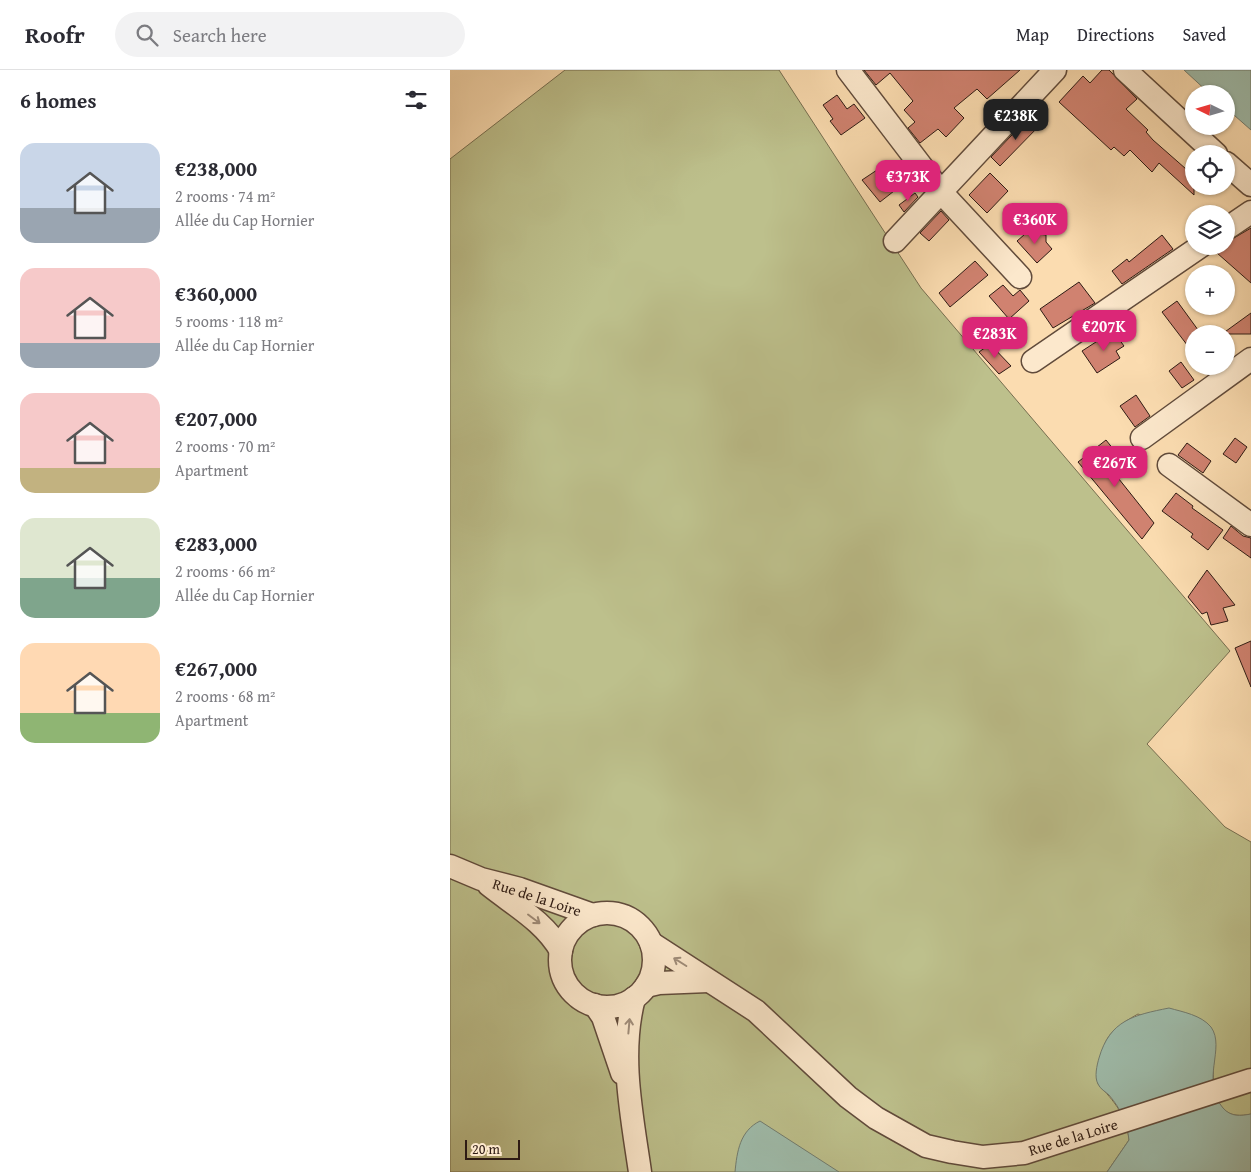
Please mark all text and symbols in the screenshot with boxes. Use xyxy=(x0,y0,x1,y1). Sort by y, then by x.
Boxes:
search box xyxy=(115,12,465,57)
text: Roofr xyxy=(25,17,85,52)
icon: search xyxy=(133,21,161,49)
text: Search here xyxy=(173,21,267,49)
text: Map xyxy=(1016,21,1049,48)
text: Directions xyxy=(1077,21,1154,48)
text: Saved xyxy=(1182,21,1226,48)
text: 6 homes xyxy=(20,85,96,116)
north arrow xyxy=(1185,85,1235,135)
map controls xyxy=(1185,85,1235,375)
icon: filters xyxy=(402,86,430,114)
pin: €238K xyxy=(981,98,1051,141)
text: €238K xyxy=(994,103,1038,127)
button: locate xyxy=(1185,145,1235,195)
text: €238,000 xyxy=(175,153,257,184)
pin: €373K xyxy=(873,160,943,202)
icon: home xyxy=(60,163,120,223)
text: €373K xyxy=(886,164,930,188)
text: 2 rooms · 74 m² xyxy=(175,184,275,208)
pin: €360K xyxy=(1000,202,1070,245)
button: layers xyxy=(1185,205,1235,255)
text: €360K xyxy=(1013,207,1057,231)
text: Allée du Cap Hornier xyxy=(175,208,314,232)
button: + xyxy=(1185,265,1235,315)
text: €360,000 xyxy=(175,278,257,309)
icon: home xyxy=(60,288,120,348)
text: 5 rooms · 118 m² xyxy=(175,309,283,333)
pin: €207K xyxy=(1069,310,1139,352)
text: €207K xyxy=(1082,314,1126,338)
pin: €283K xyxy=(960,316,1030,359)
text: €283K xyxy=(973,321,1017,345)
button: − xyxy=(1185,325,1235,375)
text: Allée du Cap Hornier xyxy=(175,333,314,357)
text: €207,000 xyxy=(175,403,257,434)
icon: home xyxy=(60,413,120,473)
text: 2 rooms · 70 m² xyxy=(175,434,275,458)
pin: €267K xyxy=(1080,446,1150,488)
text: €267K xyxy=(1093,450,1137,474)
text: Apartment xyxy=(175,458,248,482)
text: €283,000 xyxy=(175,528,257,559)
icon: home xyxy=(60,538,120,598)
text: 2 rooms · 66 m² xyxy=(175,559,275,583)
text: Allée du Cap Hornier xyxy=(175,583,314,607)
text: €267,000 xyxy=(175,653,257,684)
icon: home xyxy=(60,663,120,723)
text: 2 rooms · 68 m² xyxy=(175,684,275,708)
text: Apartment xyxy=(175,708,248,732)
street label: Rue de la Loire xyxy=(490,873,584,921)
one-way arrow xyxy=(527,914,541,924)
one-way arrow xyxy=(673,957,687,967)
one-way arrow xyxy=(625,1018,634,1034)
street label: Rue de la Loire xyxy=(1026,1113,1120,1161)
scale bar xyxy=(465,1137,520,1160)
text: 20 m xyxy=(472,1139,500,1159)

